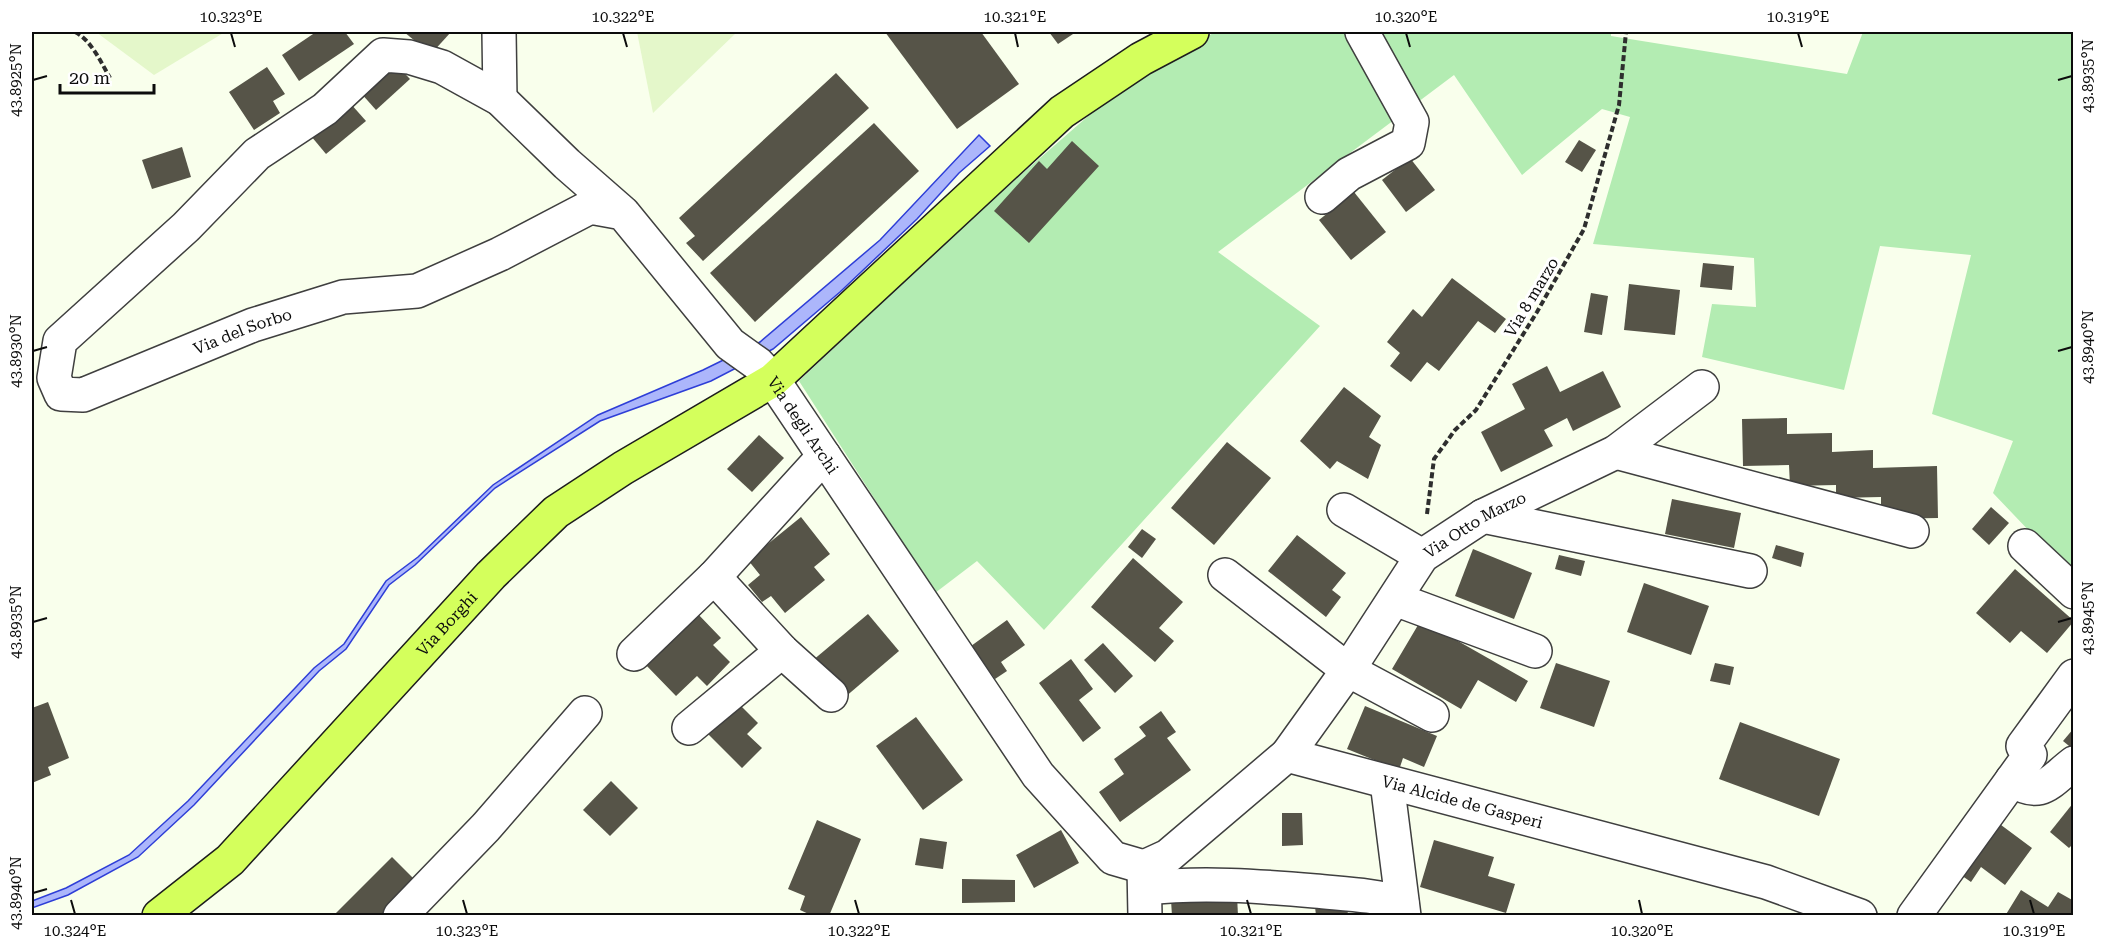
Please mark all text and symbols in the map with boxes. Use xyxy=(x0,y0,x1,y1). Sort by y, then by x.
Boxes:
text: 10.323°E xyxy=(200,8,262,26)
text: 10.322°E xyxy=(592,8,654,26)
text: 10.321°E xyxy=(984,8,1046,26)
text: 10.320°E xyxy=(1375,8,1437,26)
text: 10.319°E xyxy=(1767,8,1829,26)
text: 43.8935°N xyxy=(2079,39,2097,113)
text: 43.8925°N xyxy=(7,43,25,117)
scale bar xyxy=(60,57,154,95)
text: 20 m xyxy=(69,67,110,88)
street label: Via 8 marzo xyxy=(1500,254,1563,340)
street label: Via del Sorbo xyxy=(191,304,294,359)
text: 43.8940°N xyxy=(2079,310,2097,384)
text: 43.8930°N xyxy=(7,314,25,388)
street label: Via degli Archi xyxy=(763,373,842,478)
street label: Via Otto Marzo xyxy=(1420,488,1529,562)
text: 43.8945°N xyxy=(2079,581,2097,655)
text: 43.8935°N xyxy=(7,585,25,659)
street label: Via Borghi xyxy=(413,588,481,660)
street label: Via Alcide de Gasperi xyxy=(1380,772,1545,832)
text: 43.8940°N xyxy=(7,856,25,930)
text: 10.324°E xyxy=(44,922,106,940)
text: 10.323°E xyxy=(436,922,498,940)
text: 10.322°E xyxy=(828,922,890,940)
text: 10.321°E xyxy=(1220,922,1282,940)
text: 10.320°E xyxy=(1611,922,1673,940)
text: 10.319°E xyxy=(2003,922,2065,940)

